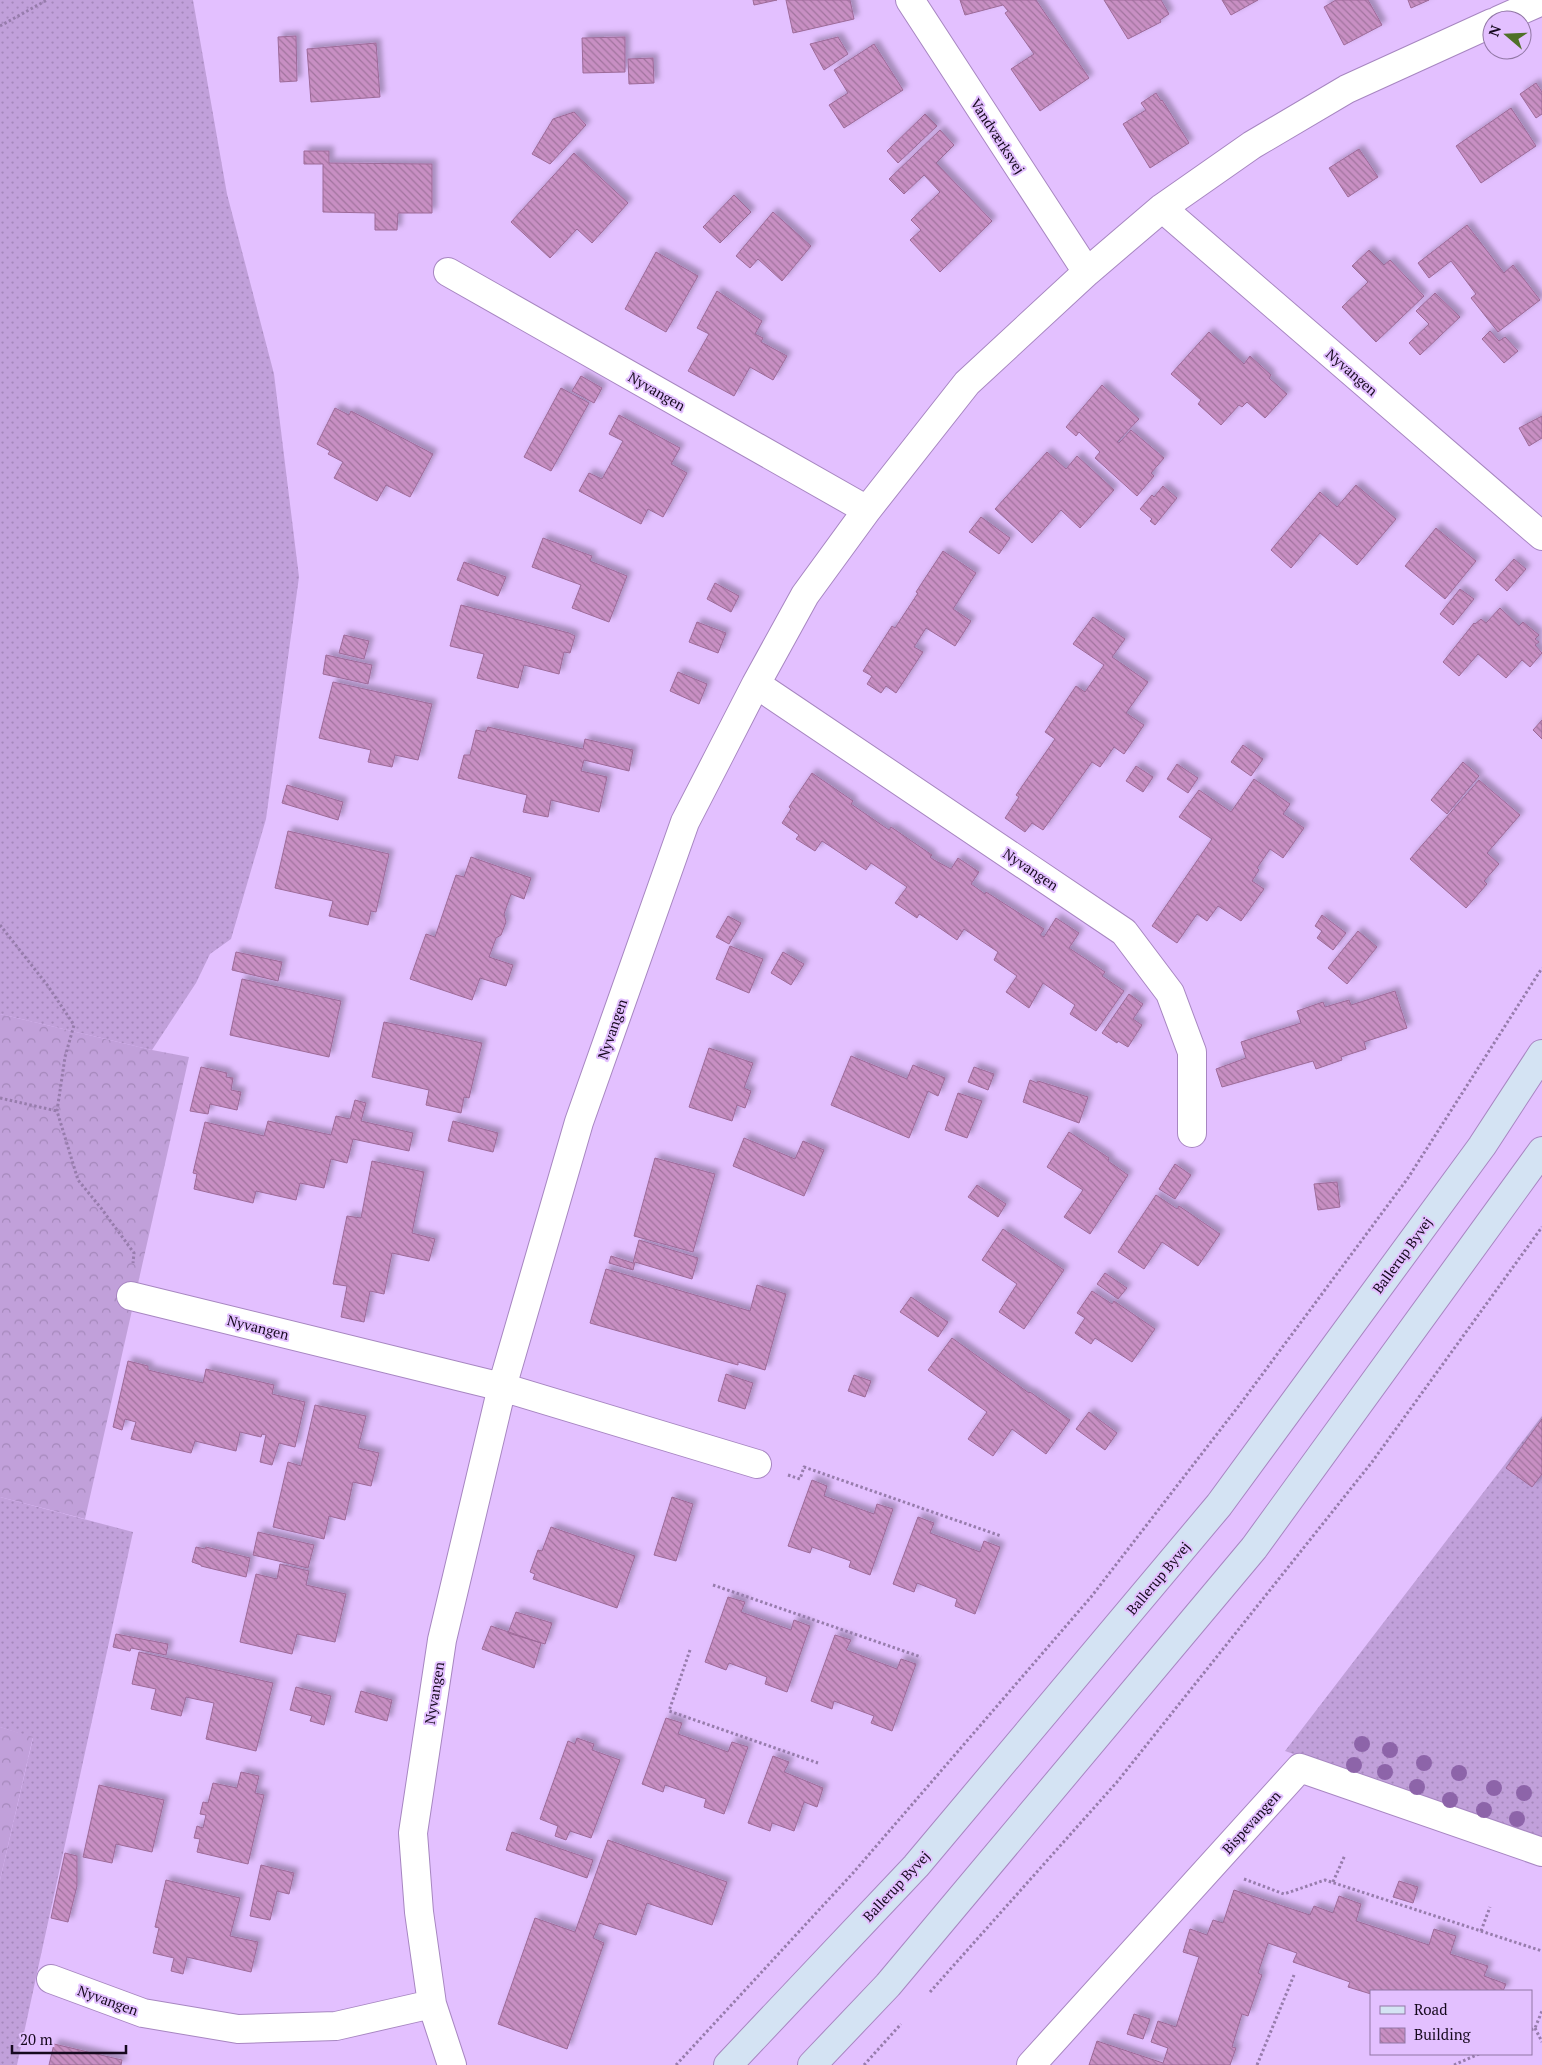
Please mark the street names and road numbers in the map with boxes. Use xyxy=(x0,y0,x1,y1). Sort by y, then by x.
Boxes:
street label: Vandværksvej xyxy=(967,95,1029,177)
street label: Nyvangen xyxy=(1322,344,1382,400)
street label: Nyvangen xyxy=(625,367,690,415)
street label: Nyvangen xyxy=(1000,844,1063,895)
street label: Nyvangen xyxy=(593,996,631,1062)
street label: Ballerup Byvej xyxy=(1368,1213,1436,1297)
street label: Nyvangen xyxy=(225,1310,291,1344)
street label: Ballerup Byvej xyxy=(1122,1537,1194,1619)
street label: Nyvangen xyxy=(420,1660,448,1726)
street label: Bispevangen xyxy=(1218,1786,1285,1858)
street label: Ballerup Byvej xyxy=(858,1847,934,1925)
street label: Nyvangen xyxy=(75,1980,141,2020)

